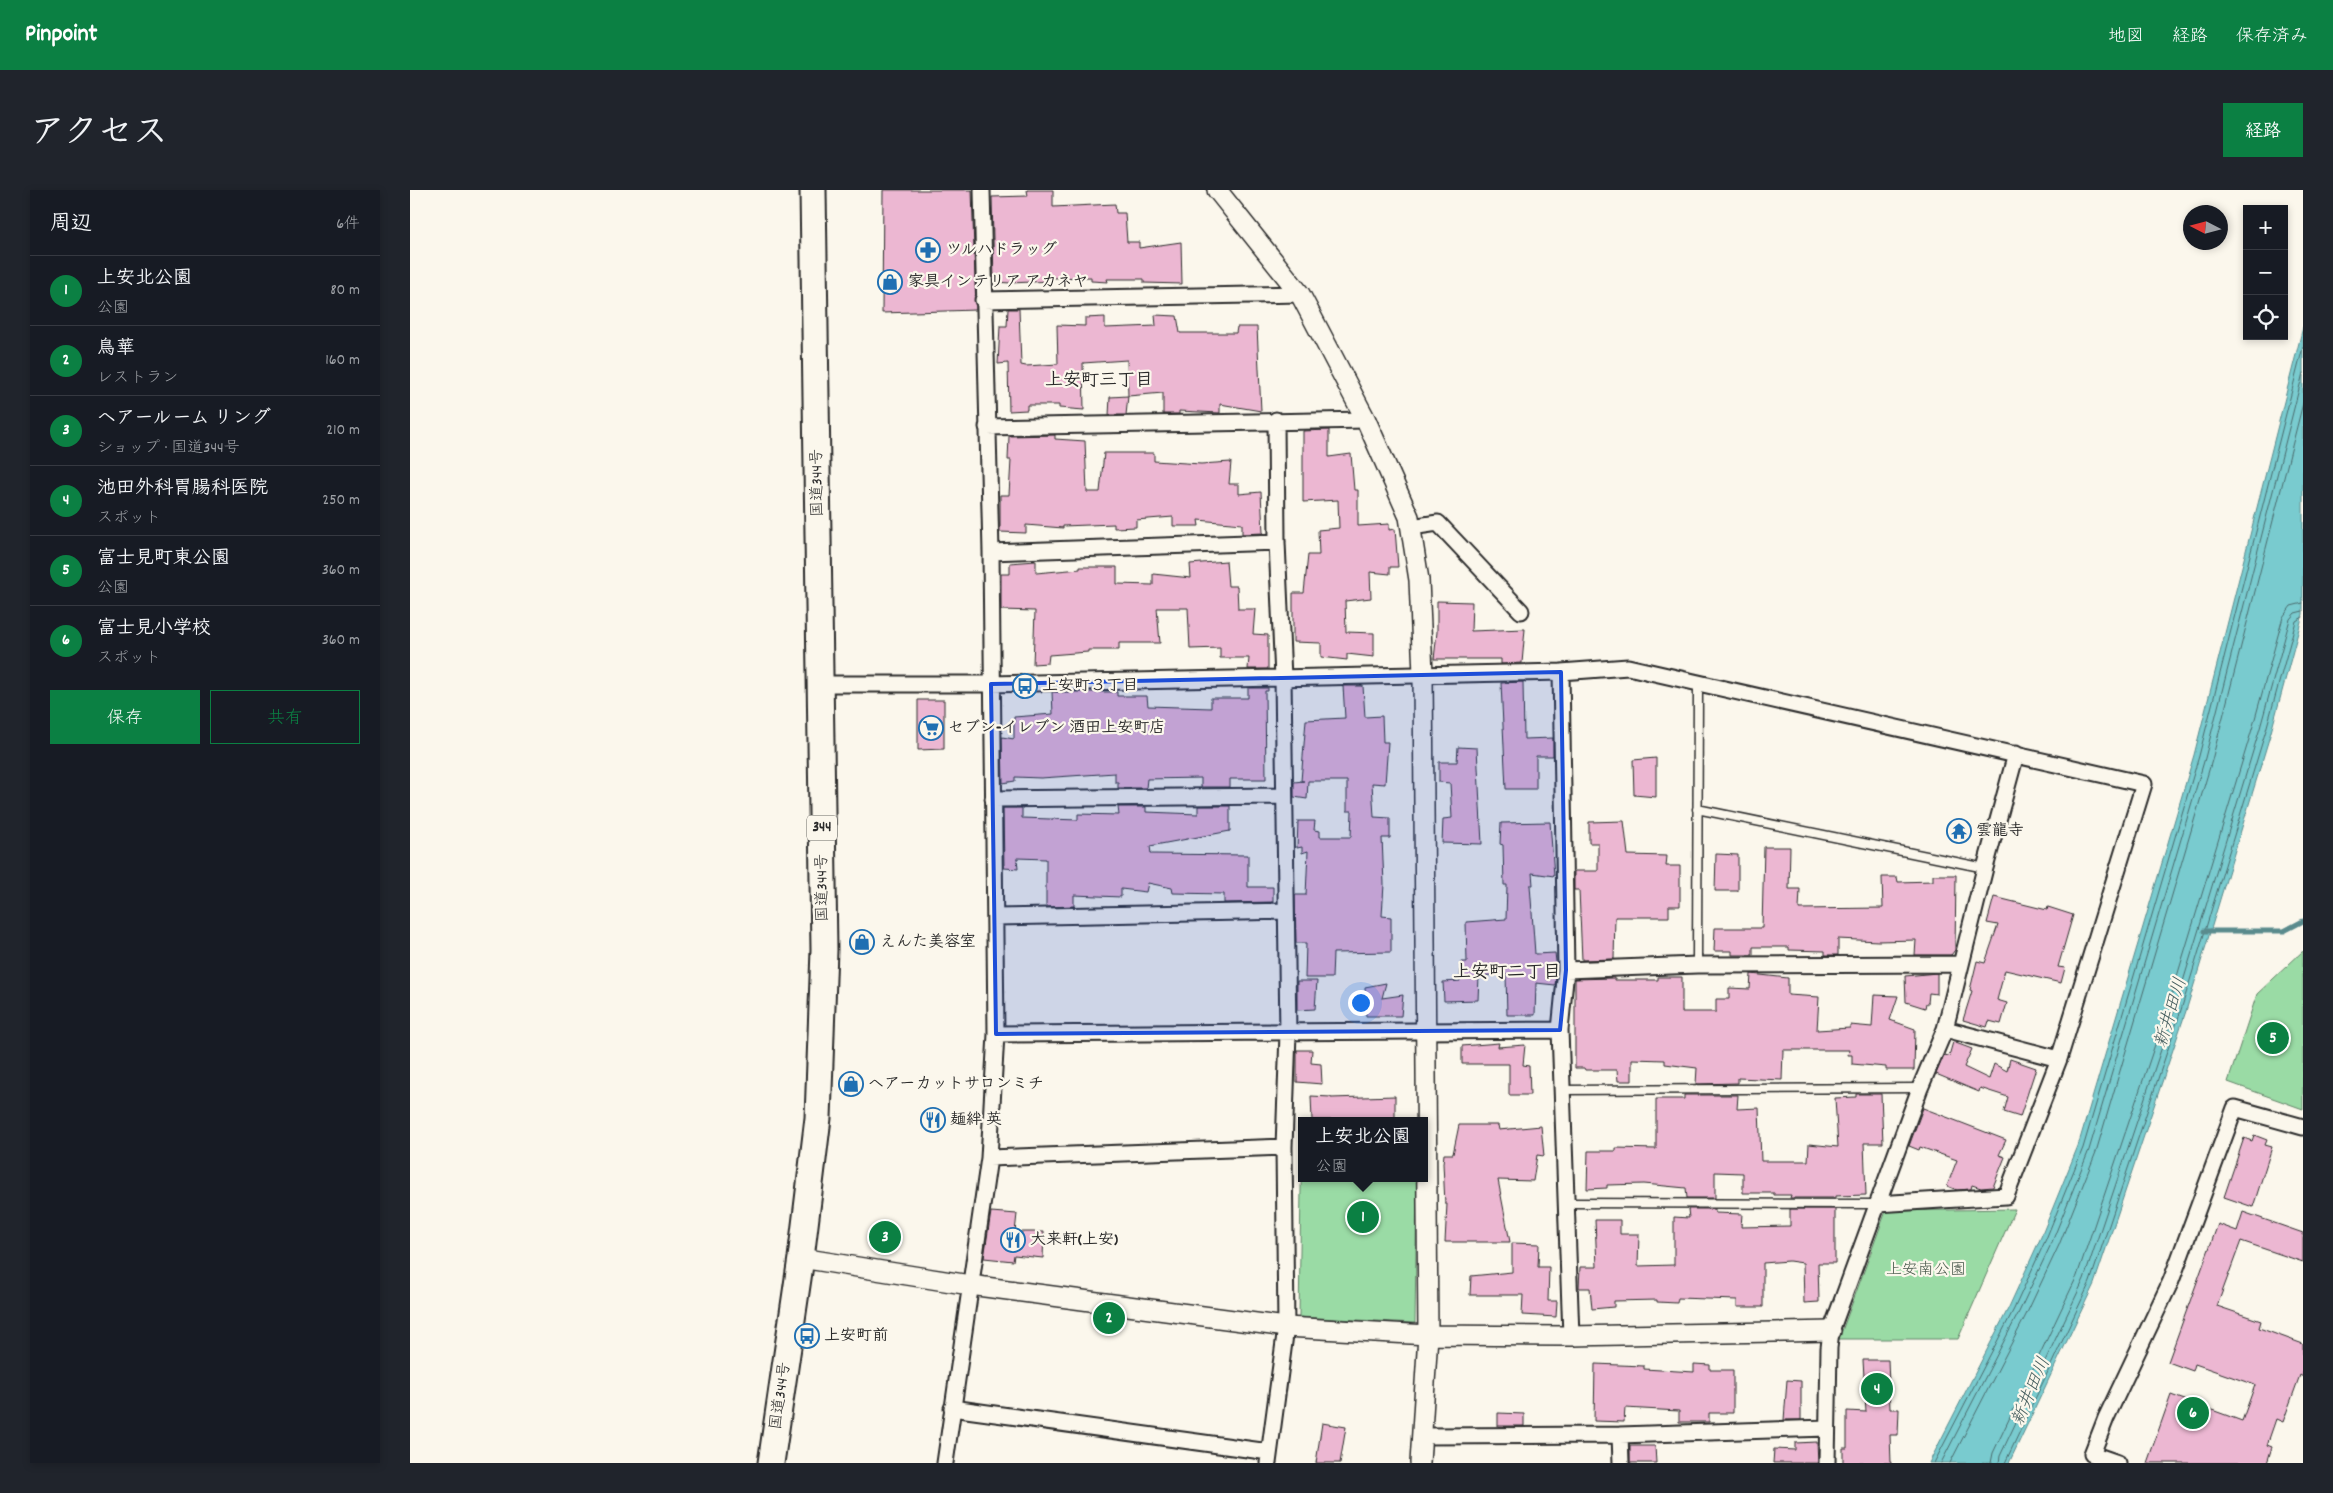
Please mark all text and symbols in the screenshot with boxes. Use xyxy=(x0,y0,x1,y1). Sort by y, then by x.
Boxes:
text: Pinpoint xyxy=(25,18,97,52)
text: 地図 xyxy=(2108,25,2144,50)
text: 経路 xyxy=(2172,25,2208,50)
text: 保存済み xyxy=(2236,25,2308,50)
button: 経路 xyxy=(2223,103,2303,157)
text: アクセス xyxy=(30,110,168,160)
north arrow xyxy=(2183,205,2228,250)
map controls xyxy=(2243,205,2288,340)
button: + xyxy=(2243,205,2288,250)
text: 周辺 xyxy=(50,210,92,240)
text: 6件 xyxy=(336,213,360,236)
pharmacy icon: ツルハドラッグ xyxy=(915,237,941,263)
place label: ツルハドラッグ xyxy=(946,239,1057,262)
button: − xyxy=(2243,250,2288,295)
text: 上安北公園 xyxy=(97,266,192,293)
shop icon: 家具インテリア アカネヤ xyxy=(877,269,903,295)
place label: 家具インテリア アカネヤ xyxy=(908,271,1089,294)
text: 1 xyxy=(64,279,68,302)
text: 80 m xyxy=(330,279,360,302)
button: locate xyxy=(2243,295,2288,340)
text: 公園 xyxy=(97,297,129,320)
text: 鳥華 xyxy=(97,336,135,363)
text: 2 xyxy=(63,349,70,372)
text: 160 m xyxy=(325,349,360,372)
text: レストラン xyxy=(97,367,178,390)
district label: 上安町三丁目 xyxy=(1045,369,1153,394)
text: ヘアールーム リング xyxy=(97,406,271,433)
text: 3 xyxy=(62,419,70,442)
text: 210 m xyxy=(326,419,360,442)
text: ショップ · 国道344号 xyxy=(97,437,240,460)
street label: 国道344号 xyxy=(806,449,830,517)
text: 池田外科胃腸科医院 xyxy=(97,476,268,503)
text: 4 xyxy=(63,489,69,512)
text: 250 m xyxy=(322,489,360,512)
text: スポット xyxy=(97,507,161,530)
text: 富士見町東公園 xyxy=(97,546,230,573)
text: 5 xyxy=(62,559,70,582)
text: 360 m xyxy=(322,559,360,582)
text: 公園 xyxy=(97,577,129,600)
text: 富士見小学校 xyxy=(97,616,211,643)
text: 6 xyxy=(62,629,70,652)
text: 360 m xyxy=(322,629,360,652)
text: スポット xyxy=(97,647,161,670)
bus stop icon: 上安町３丁目 xyxy=(1012,673,1038,699)
place label: 上安町３丁目 xyxy=(1042,675,1138,698)
button: 保存 xyxy=(50,690,200,744)
button: 共有 xyxy=(210,690,360,744)
supermarket icon: セブン-イレブン 酒田上安町店 xyxy=(918,715,944,741)
place label: セブン-イレブン 酒田上安町店 xyxy=(948,717,1165,740)
road number: 344 xyxy=(807,816,837,840)
temple icon: 雲龍寺 xyxy=(1946,818,1972,844)
place label: 雲龍寺 xyxy=(1976,820,2024,843)
street label: 国道344号 xyxy=(811,854,835,922)
shop icon: えんた美容室 xyxy=(849,929,875,955)
place label: えんた美容室 xyxy=(880,931,976,954)
district label: 上安町二丁目 xyxy=(1453,961,1561,986)
water label: 新井田川 xyxy=(2150,975,2194,1051)
your location xyxy=(1348,990,1374,1016)
pin: 5 xyxy=(2257,1019,2289,1057)
shop icon: ヘアーカットサロンミチ xyxy=(838,1071,864,1097)
place label: ヘアーカットサロンミチ xyxy=(868,1073,1044,1096)
restaurant icon: 麺絆 英 xyxy=(920,1107,946,1133)
place label: 麺絆 英 xyxy=(950,1109,1002,1132)
popup xyxy=(1298,1117,1428,1182)
text: 上安北公園 xyxy=(1315,1125,1411,1152)
text: 公園 xyxy=(1315,1156,1348,1179)
pin: 1 xyxy=(1347,1198,1379,1236)
pin: 3 xyxy=(869,1218,901,1256)
restaurant icon: 大来軒(上安) xyxy=(1000,1227,1026,1253)
place label: 大来軒(上安) xyxy=(1030,1229,1118,1252)
park label: 上安南公園 xyxy=(1886,1259,1966,1282)
pin: 2 xyxy=(1093,1299,1125,1337)
bus stop icon: 上安町前 xyxy=(794,1323,820,1349)
place label: 上安町前 xyxy=(824,1325,888,1348)
water label: 新井田川 xyxy=(2006,1354,2058,1430)
street label: 国道344号 xyxy=(765,1361,797,1431)
pin: 4 xyxy=(1861,1370,1893,1408)
pin: 6 xyxy=(2177,1394,2209,1432)

